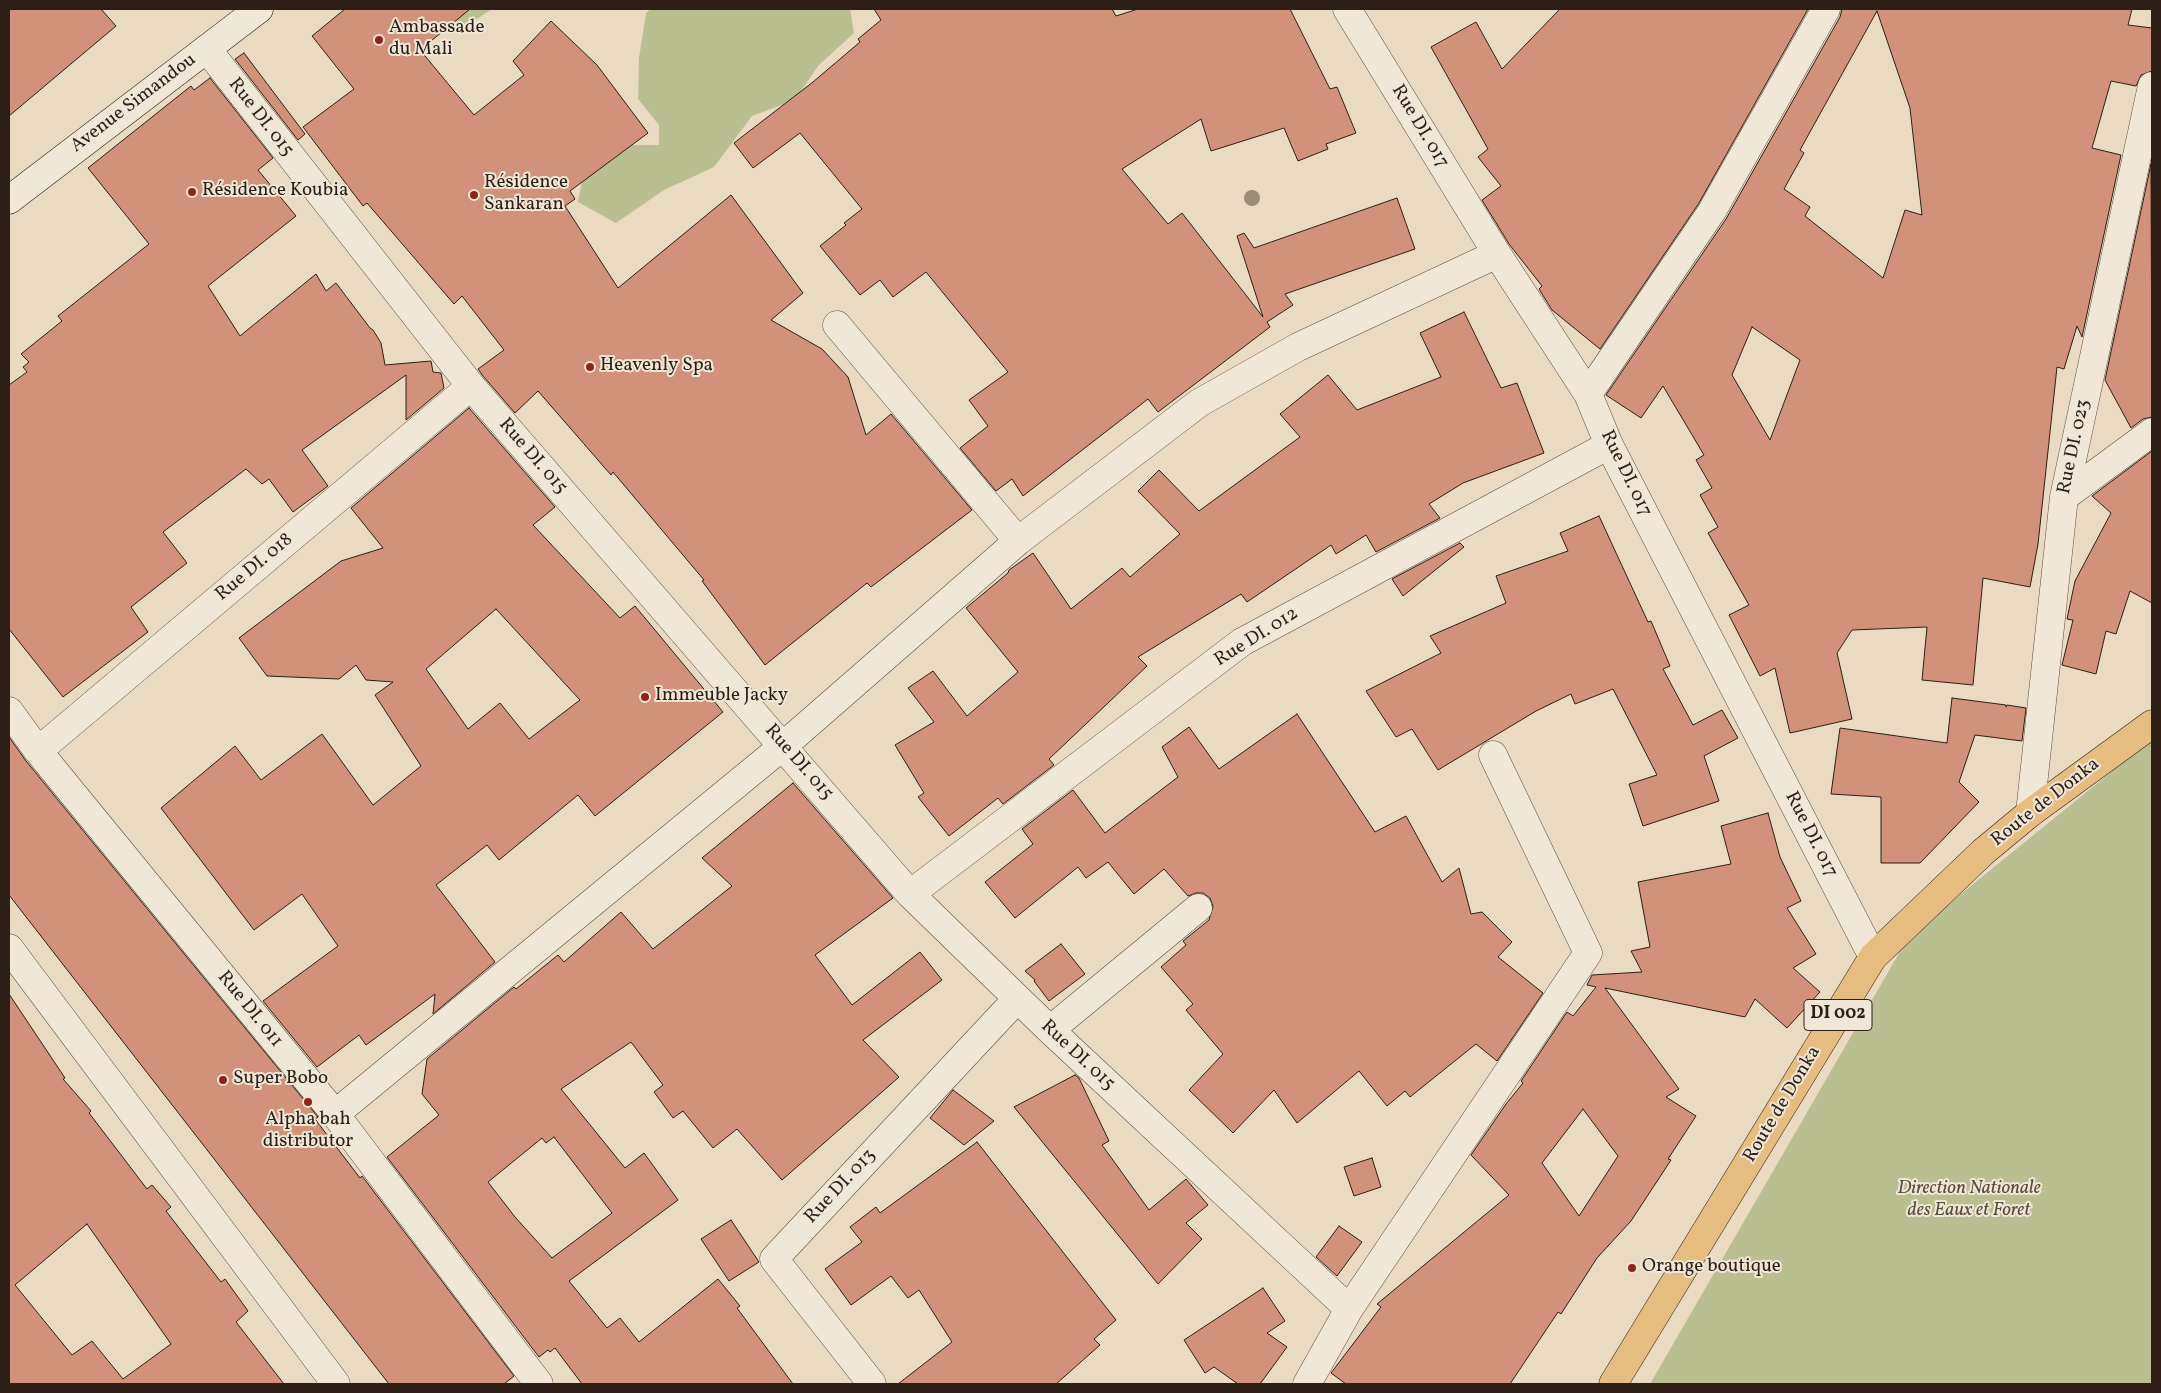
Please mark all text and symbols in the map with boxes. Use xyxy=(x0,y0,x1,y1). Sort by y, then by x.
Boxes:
place label: Ambassade du Mali xyxy=(389,18,484,62)
marker: Ambassade du Mali xyxy=(373,34,385,46)
street label: Avenue Simandou xyxy=(67,49,201,159)
street label: Rue DI. 015 xyxy=(222,74,298,162)
street label: Rue DI. 017 xyxy=(1385,81,1453,173)
place label: Résidence Sankaran xyxy=(484,173,568,217)
place label: Résidence Koubia xyxy=(202,181,348,203)
marker: Résidence Koubia xyxy=(186,186,198,198)
marker: Résidence Sankaran xyxy=(468,189,480,201)
place label: Heavenly Spa xyxy=(600,356,713,378)
marker: Heavenly Spa xyxy=(584,361,596,373)
street label: Rue DI. 023 xyxy=(2054,398,2096,496)
street label: Rue DI. 015 xyxy=(493,414,571,500)
street label: Rue DI. 017 xyxy=(1594,427,1656,521)
street label: Rue DI. 018 xyxy=(212,529,298,607)
street label: Rue DI. 012 xyxy=(1211,603,1303,673)
place label: Immeuble Jacky xyxy=(655,686,788,708)
marker: Immeuble Jacky xyxy=(639,691,651,703)
street label: Rue DI. 015 xyxy=(759,720,837,806)
street label: Route de Donka xyxy=(1987,754,2105,852)
street label: Rue DI. 017 xyxy=(1779,788,1841,882)
street label: Rue DI. 011 xyxy=(211,967,287,1053)
road number: DI 002 xyxy=(1804,1000,1872,1030)
street label: Rue DI. 015 xyxy=(1035,1016,1119,1096)
street label: Route de Donka xyxy=(1739,1043,1827,1167)
place label: Super Bobo xyxy=(233,1069,328,1091)
marker: Super Bobo xyxy=(217,1074,229,1086)
marker: Alpha bah distributor xyxy=(302,1096,314,1108)
place label: Alpha bah distributor xyxy=(263,1110,353,1154)
street label: Rue DI. 013 xyxy=(801,1145,881,1229)
park label: Direction Nationale des Eaux et Foret xyxy=(1897,1179,2041,1223)
place label: Orange boutique xyxy=(1642,1257,1781,1279)
marker: Orange boutique xyxy=(1626,1262,1638,1274)

